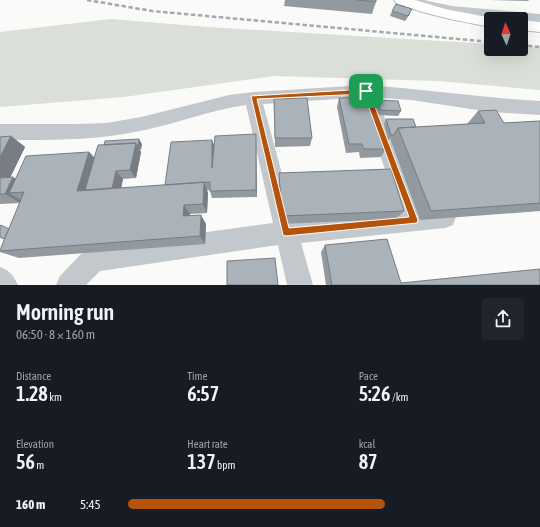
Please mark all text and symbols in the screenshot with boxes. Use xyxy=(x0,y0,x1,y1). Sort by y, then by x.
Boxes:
north arrow xyxy=(484,12,528,56)
map controls xyxy=(484,12,528,56)
pin xyxy=(349,74,383,108)
icon: arrive xyxy=(355,80,377,102)
button: share xyxy=(482,298,524,340)
text: Morning run xyxy=(16,299,114,325)
text: 06:50 · 8 × 160 m xyxy=(16,327,95,342)
text: Distance xyxy=(16,370,51,382)
text: Time xyxy=(187,370,207,382)
text: Pace xyxy=(359,370,378,382)
text: 1.28 xyxy=(16,382,48,405)
text: 6:57 xyxy=(187,382,219,405)
text: 5:26 xyxy=(359,382,390,405)
text: km xyxy=(48,391,62,403)
text: /km xyxy=(390,391,408,403)
text: Elevation xyxy=(16,438,54,450)
text: Heart rate xyxy=(187,438,228,450)
text: kcal xyxy=(359,438,375,450)
text: 56 xyxy=(16,450,35,473)
text: 137 xyxy=(187,450,216,473)
text: 87 xyxy=(359,450,377,473)
text: m xyxy=(35,459,44,471)
text: bpm xyxy=(216,459,235,471)
text: 160 m xyxy=(16,497,45,512)
text: 5:45 xyxy=(80,497,101,512)

